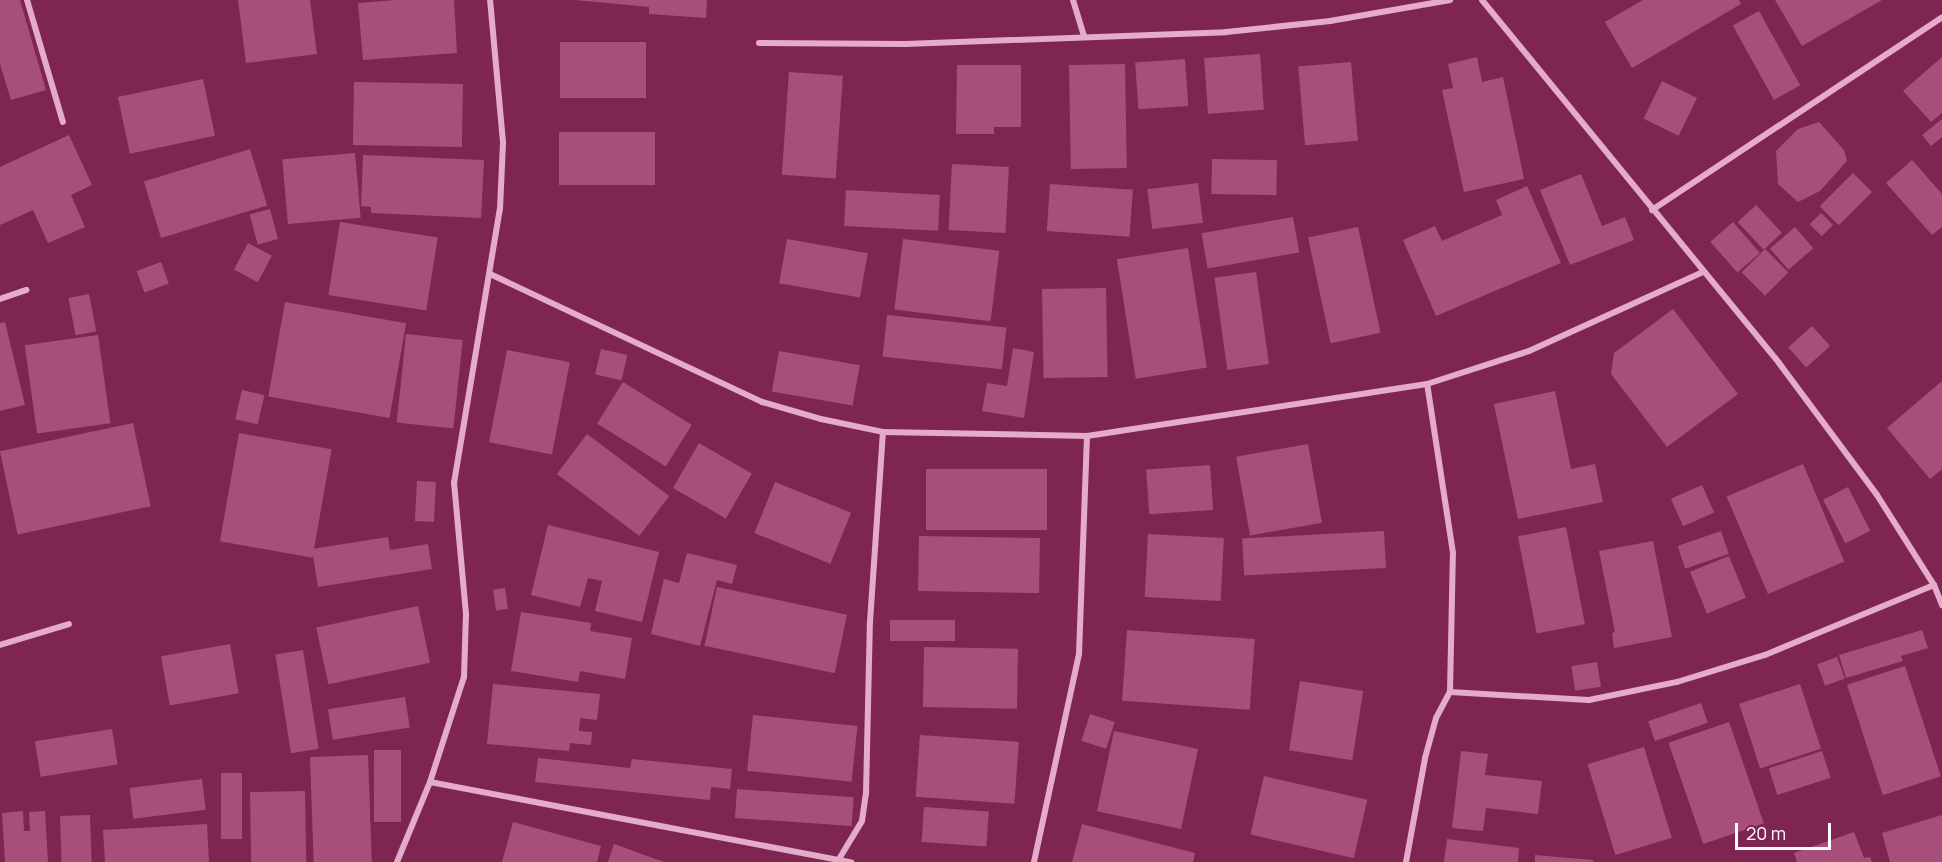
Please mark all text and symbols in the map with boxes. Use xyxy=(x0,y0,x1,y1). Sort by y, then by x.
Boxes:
scale bar xyxy=(1738,811,1834,849)
text: 20 m xyxy=(1746,821,1786,845)

